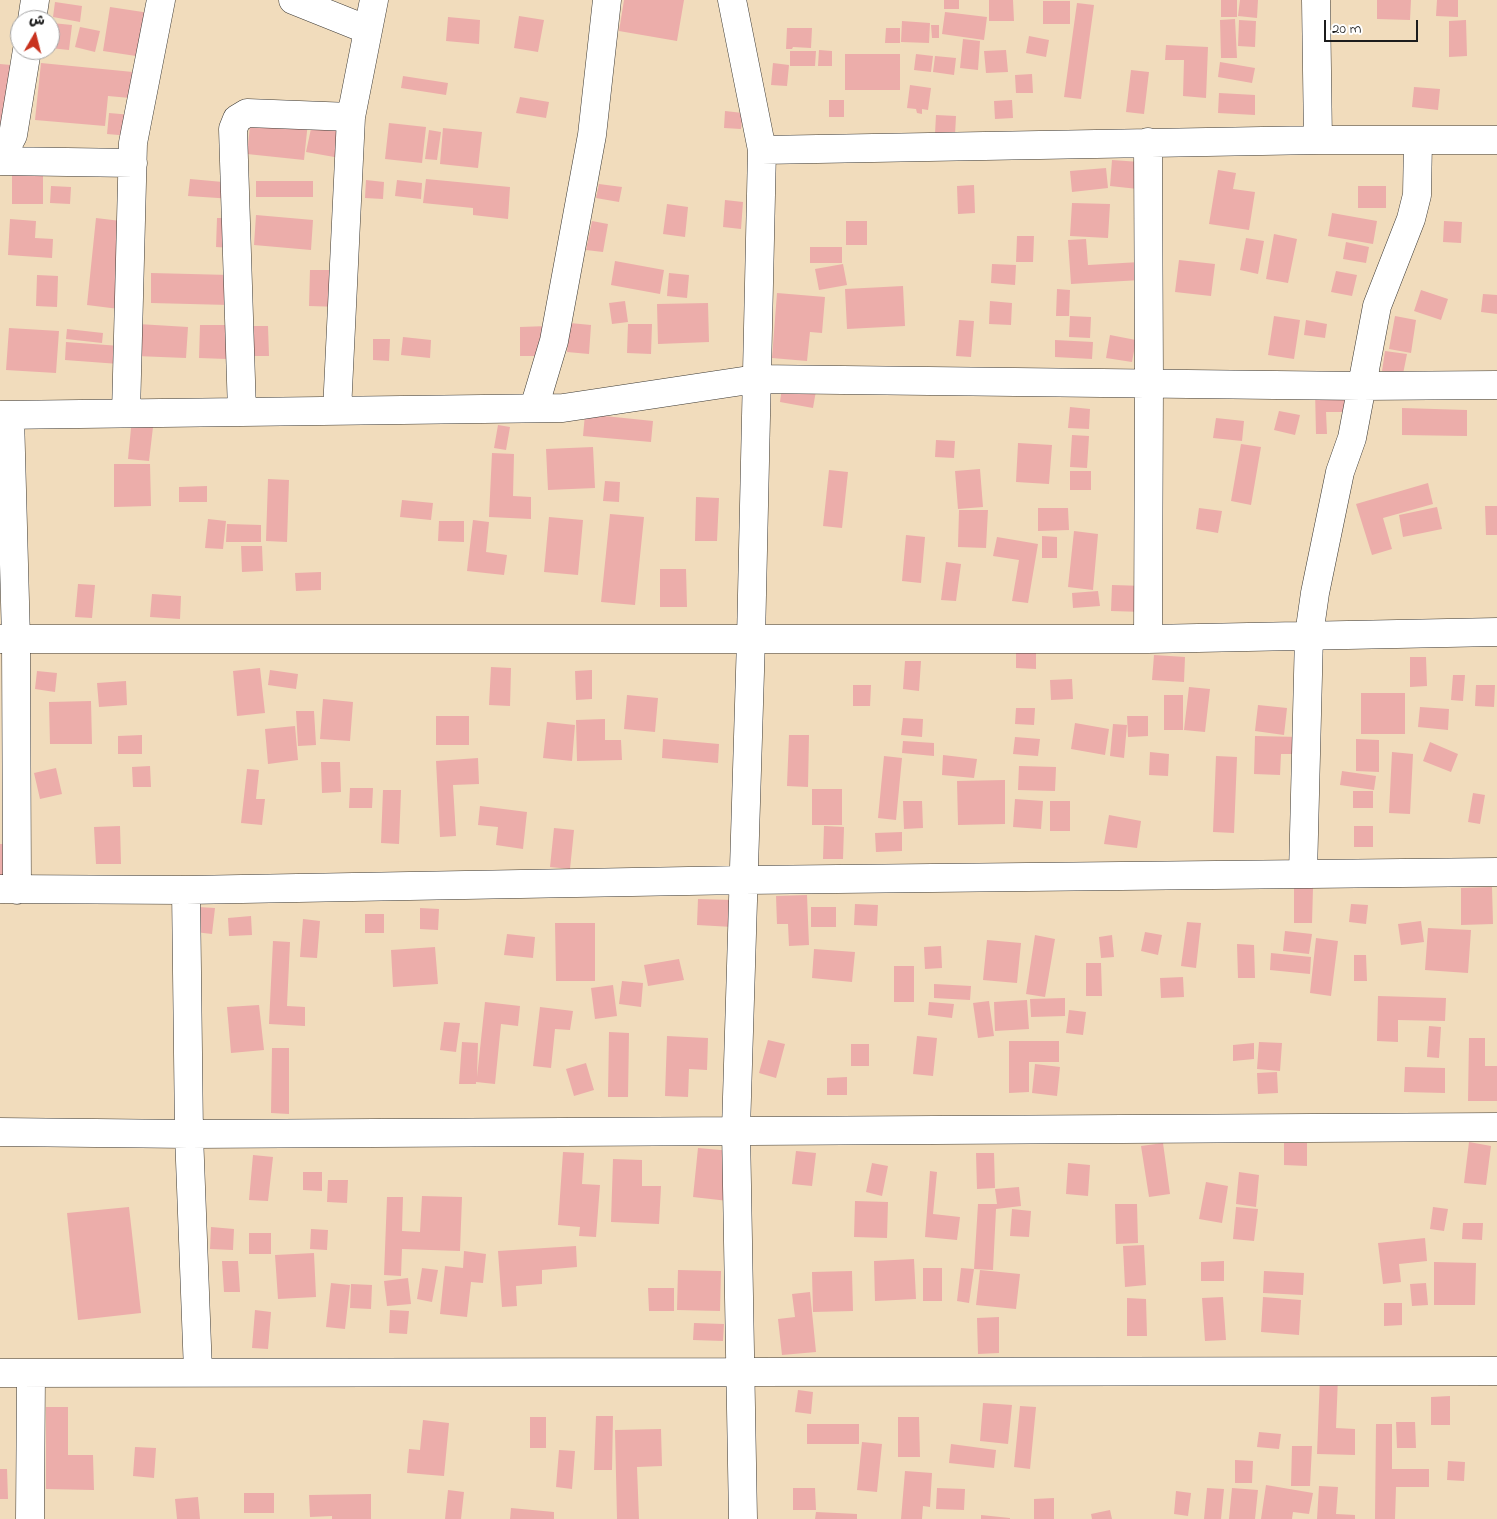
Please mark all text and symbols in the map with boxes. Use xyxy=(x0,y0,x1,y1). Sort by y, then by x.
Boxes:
text: ش xyxy=(28,9,46,32)
north arrow xyxy=(10,10,60,60)
scale bar xyxy=(1327,10,1421,42)
text: 20 m xyxy=(1332,18,1361,40)

